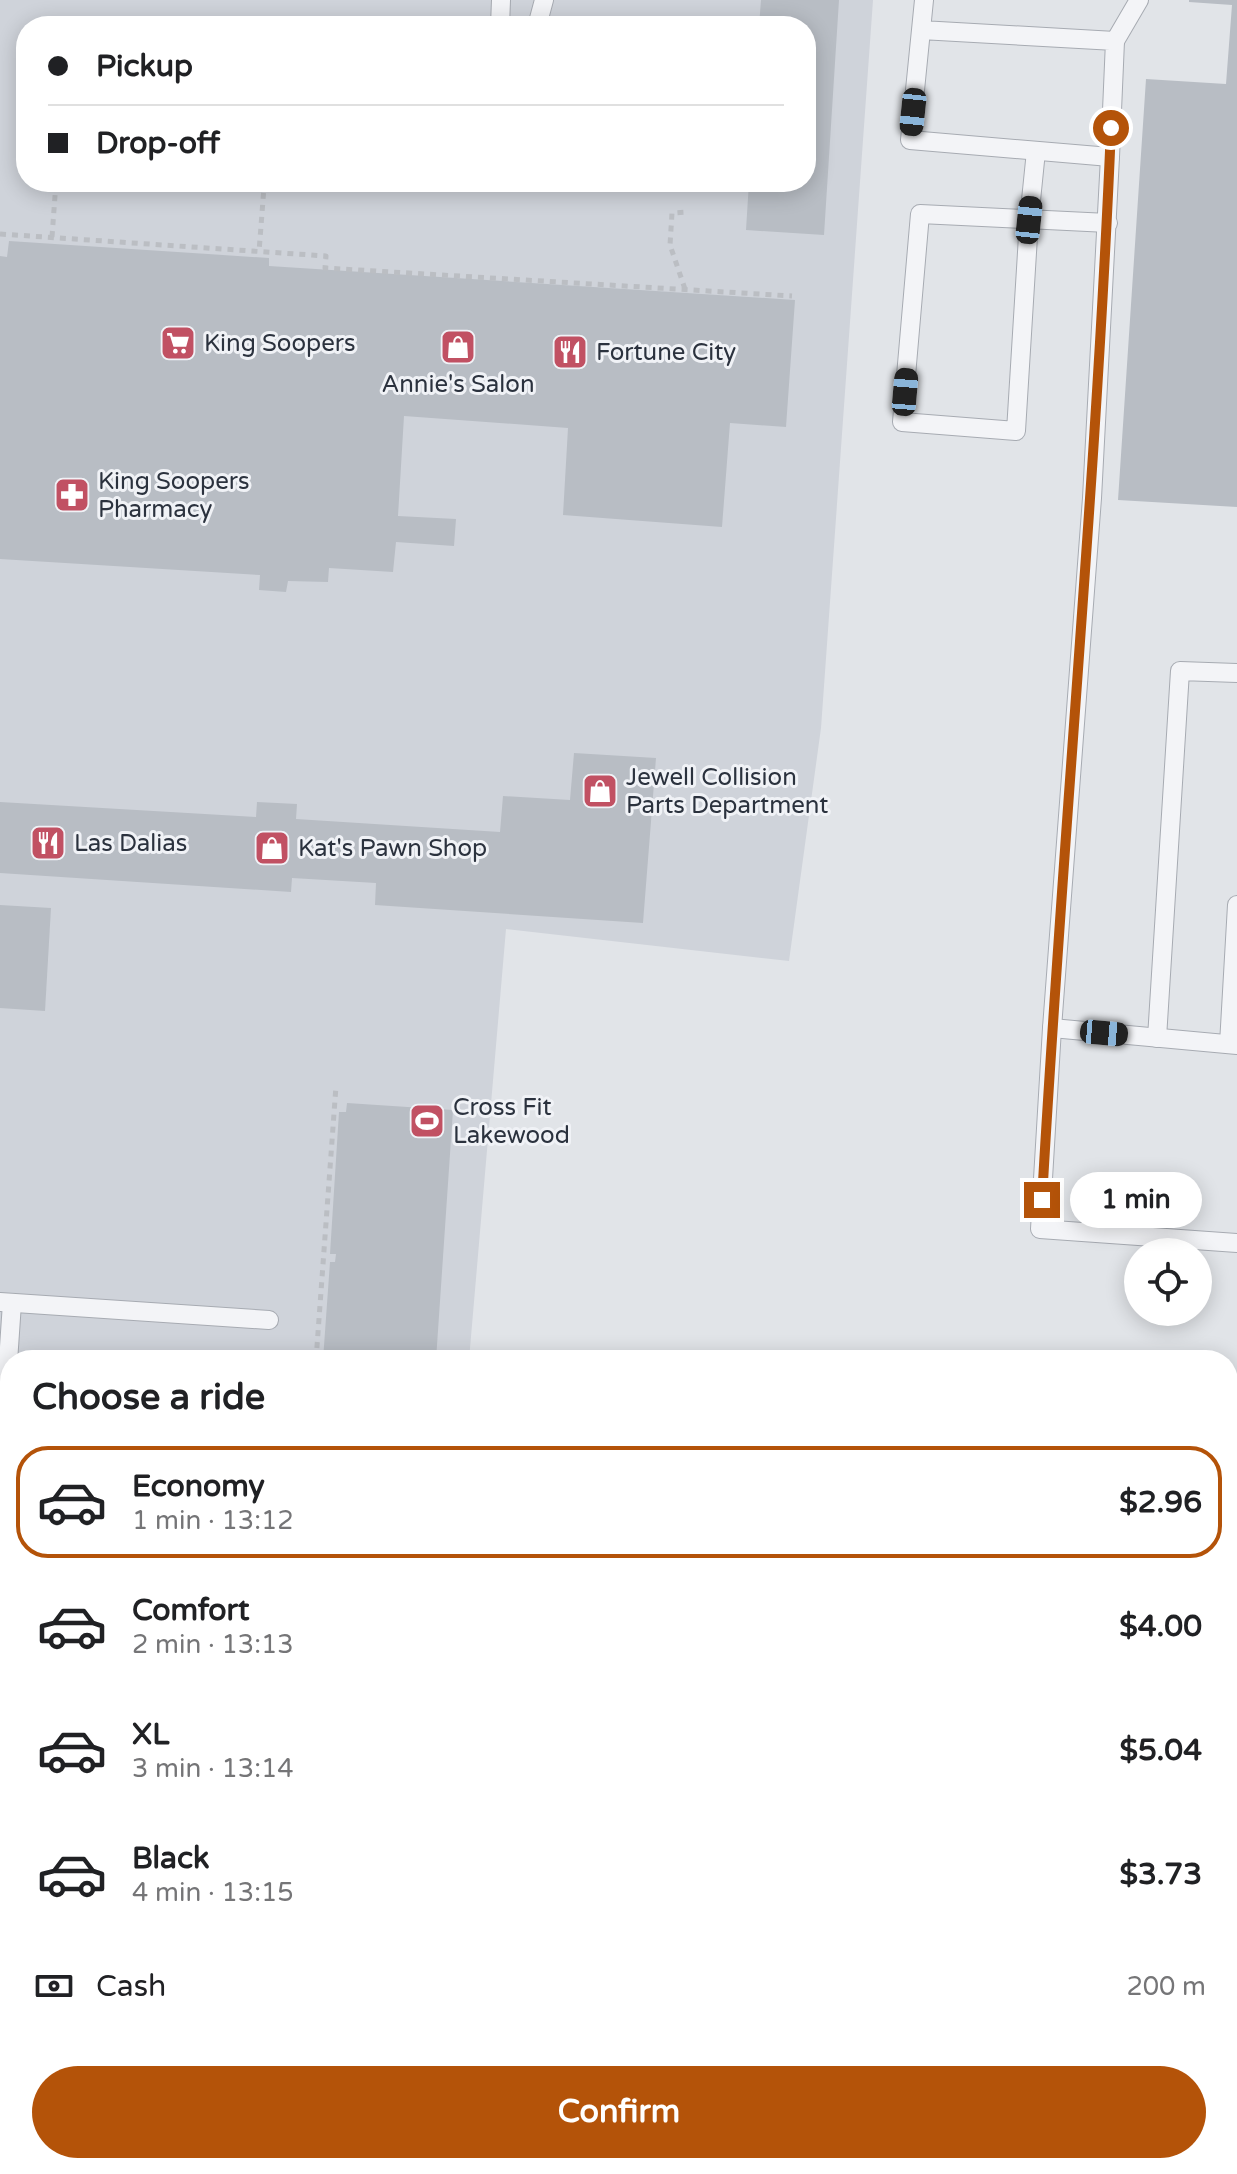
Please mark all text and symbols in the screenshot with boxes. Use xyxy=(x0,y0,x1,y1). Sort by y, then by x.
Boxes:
text: Pickup xyxy=(96,48,193,85)
car xyxy=(899,87,927,137)
route start xyxy=(1093,110,1129,146)
text: Drop-off xyxy=(96,125,220,162)
car xyxy=(1015,195,1043,245)
supermarket icon: King Soopers xyxy=(159,324,197,362)
shop icon: Annie's Salon xyxy=(439,328,477,366)
place label: King Soopers xyxy=(204,329,355,358)
restaurant icon: Fortune City xyxy=(551,333,589,371)
place label: Fortune City xyxy=(596,338,736,367)
car xyxy=(891,367,919,417)
place label: Annie's Salon xyxy=(381,370,535,399)
place label: King Soopers Pharmacy xyxy=(98,467,249,524)
pharmacy icon: King Soopers Pharmacy xyxy=(53,476,91,514)
place label: Jewell Collision Parts Department xyxy=(626,763,828,820)
shop icon: Jewell Collision Parts Department xyxy=(581,772,619,810)
restaurant icon: Las Dalias xyxy=(29,824,67,862)
place label: Las Dalias xyxy=(74,829,187,858)
shop icon: Kat's Pawn Shop xyxy=(253,829,291,867)
place label: Kat's Pawn Shop xyxy=(298,834,487,863)
car xyxy=(1079,1019,1129,1047)
place label: Cross Fit Lakewood xyxy=(453,1093,570,1150)
sports icon: Cross Fit Lakewood xyxy=(408,1102,446,1140)
callout: 1 min xyxy=(1070,1172,1202,1228)
route end xyxy=(1024,1182,1060,1218)
text: 1 min xyxy=(1101,1184,1171,1215)
map controls xyxy=(1124,1238,1212,1326)
button: locate xyxy=(1124,1238,1212,1326)
text: Choose a ride xyxy=(32,1376,265,1419)
icon: car xyxy=(36,1466,108,1538)
text: Economy xyxy=(132,1468,265,1505)
text: $2.96 xyxy=(1119,1484,1202,1521)
text: 1 min · 13:12 xyxy=(132,1505,294,1536)
icon: car xyxy=(36,1590,108,1662)
text: Comfort xyxy=(132,1592,250,1629)
text: $4.00 xyxy=(1119,1608,1202,1645)
text: 2 min · 13:13 xyxy=(132,1629,294,1660)
icon: car xyxy=(36,1714,108,1786)
text: XL xyxy=(132,1716,169,1753)
text: $5.04 xyxy=(1120,1732,1202,1769)
text: 3 min · 13:14 xyxy=(132,1753,294,1784)
icon: car xyxy=(36,1838,108,1910)
text: Black xyxy=(132,1840,209,1877)
text: $3.73 xyxy=(1120,1856,1202,1893)
text: 4 min · 13:15 xyxy=(132,1877,294,1908)
icon: cash xyxy=(32,1964,76,2008)
text: Cash xyxy=(96,1968,166,2005)
text: 200 m xyxy=(1126,1971,1206,2002)
button: Confirm xyxy=(32,2066,1206,2158)

